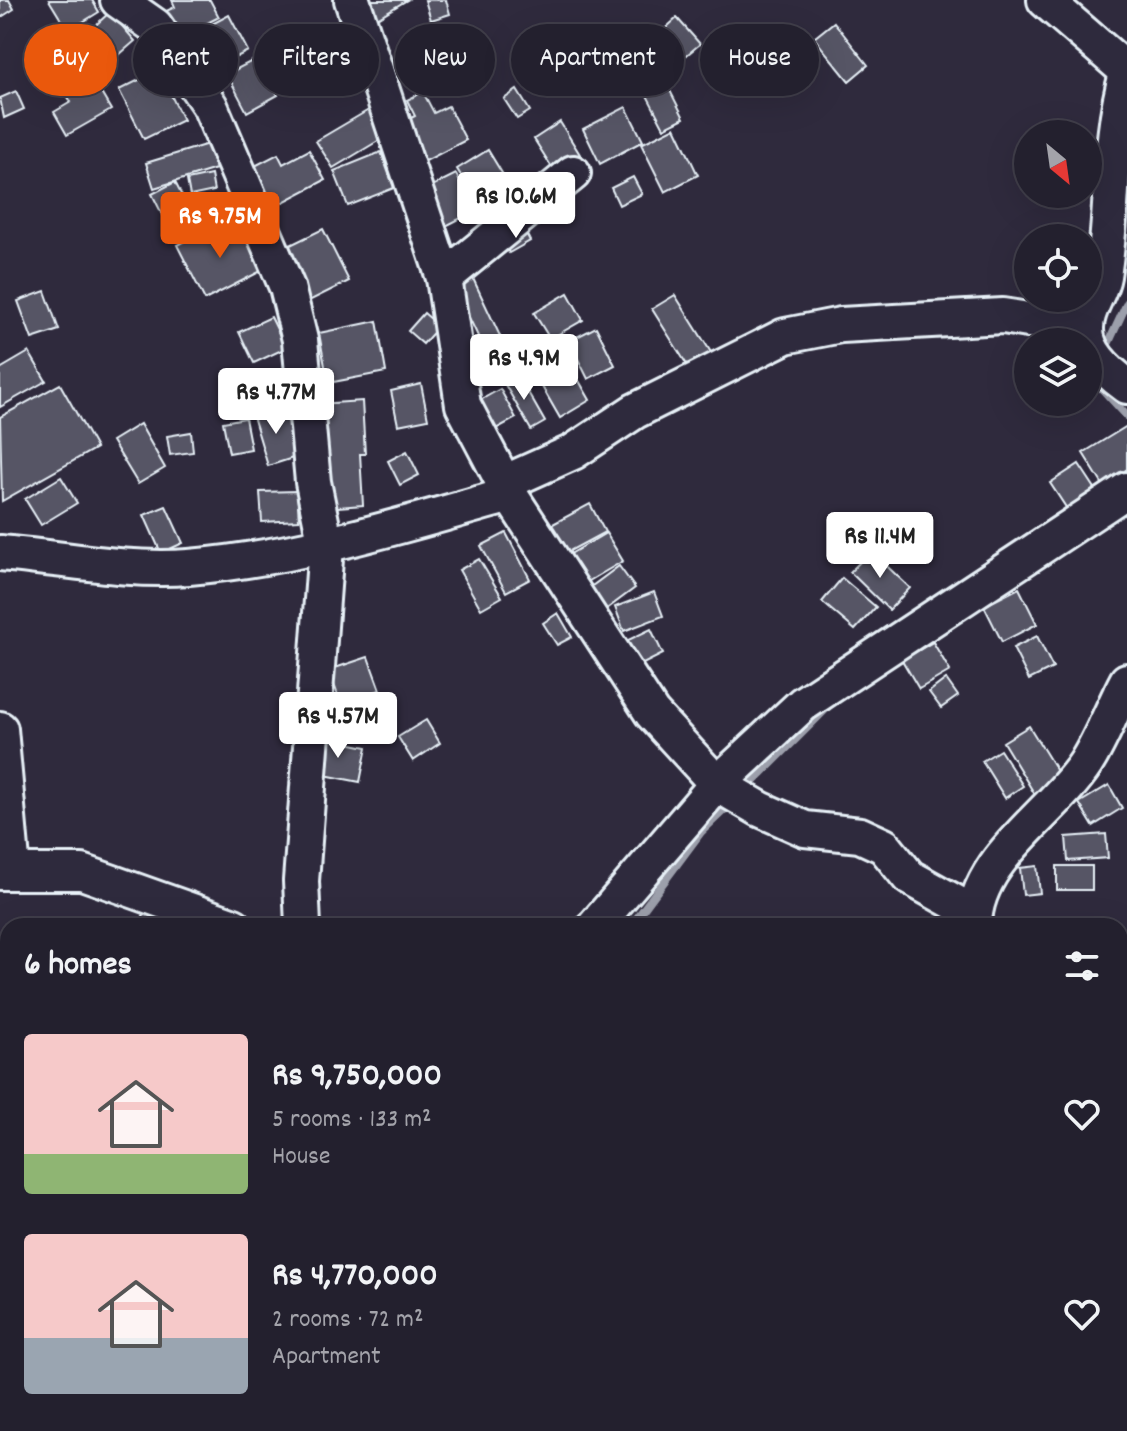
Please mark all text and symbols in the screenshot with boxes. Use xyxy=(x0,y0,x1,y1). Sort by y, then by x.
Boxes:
chip: Buy xyxy=(24,24,117,96)
chip: Rent xyxy=(133,24,238,96)
chip: Filters xyxy=(254,24,379,96)
chip: New xyxy=(395,24,495,96)
chip: Apartment xyxy=(511,24,684,96)
chip: House xyxy=(700,24,819,96)
north arrow xyxy=(1014,120,1102,208)
map controls xyxy=(1014,120,1102,416)
pin: Rs 10.6M xyxy=(433,172,599,240)
text: Rs 10.6M xyxy=(475,179,557,216)
pin: Rs 9.75M xyxy=(137,192,303,260)
text: Rs 9.75M xyxy=(178,199,262,236)
button: locate xyxy=(1014,224,1102,312)
button: layers xyxy=(1014,328,1102,416)
pin: Rs 4.9M xyxy=(450,334,598,402)
text: Rs 4.9M xyxy=(488,341,560,378)
pin: Rs 4.77M xyxy=(193,368,359,436)
text: Rs 4.77M xyxy=(236,375,316,412)
pin: Rs 11.4M xyxy=(797,512,963,580)
text: Rs 11.4M xyxy=(844,519,916,556)
pin: Rs 4.57M xyxy=(255,692,421,760)
text: Rs 4.57M xyxy=(297,699,379,736)
text: 6 homes xyxy=(24,942,132,991)
icon: filters xyxy=(1060,944,1104,988)
text: Rs 9,750,000 xyxy=(272,1053,442,1102)
icon: home xyxy=(88,1066,184,1162)
icon: heart xyxy=(1060,1092,1104,1136)
text: 5 rooms · 133 m² xyxy=(272,1102,432,1139)
text: House xyxy=(272,1139,330,1176)
text: Rs 4,770,000 xyxy=(272,1253,438,1302)
icon: home xyxy=(88,1266,184,1362)
icon: heart xyxy=(1060,1292,1104,1336)
text: 2 rooms · 72 m² xyxy=(272,1302,423,1339)
text: Apartment xyxy=(272,1339,381,1376)

